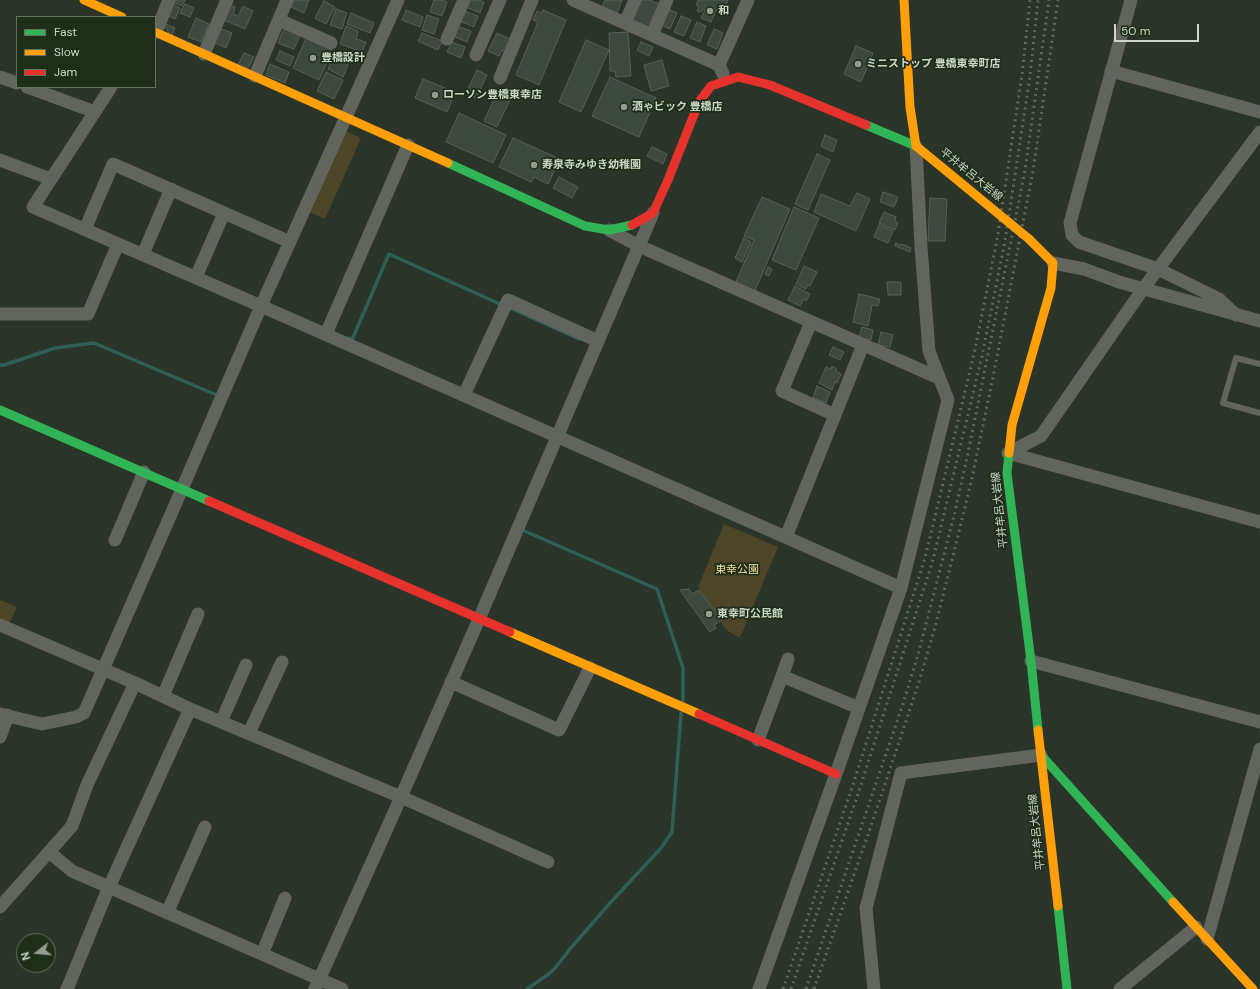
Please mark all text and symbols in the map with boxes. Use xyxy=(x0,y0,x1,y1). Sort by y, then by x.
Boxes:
place label: 和 xyxy=(718,4,729,18)
marker: 和 xyxy=(705,6,715,16)
legend xyxy=(16,16,156,88)
scale bar xyxy=(1116,16,1201,42)
text: 50 m xyxy=(1121,23,1150,39)
text: Fast xyxy=(54,24,77,40)
text: Slow xyxy=(54,44,80,60)
place label: 豊橋設計 xyxy=(321,51,365,65)
marker: 豊橋設計 xyxy=(308,53,318,63)
place label: ミニストップ 豊橋東幸町店 xyxy=(866,57,1001,71)
marker: ミニストップ 豊橋東幸町店 xyxy=(853,59,863,69)
text: Jam xyxy=(54,64,77,80)
place label: ローソン豊橋東幸店 xyxy=(443,88,542,102)
marker: ローソン豊橋東幸店 xyxy=(430,90,440,100)
place label: 酒ゃビック 豊橋店 xyxy=(632,100,723,114)
marker: 酒ゃビック 豊橋店 xyxy=(619,102,629,112)
street label: 平井牟呂大岩線 xyxy=(937,146,1005,204)
place label: 寿泉寺みゆき幼稚園 xyxy=(542,158,641,172)
marker: 寿泉寺みゆき幼稚園 xyxy=(529,160,539,170)
street label: 平井牟呂大岩線 xyxy=(989,471,1011,549)
park label: 東幸公園 xyxy=(715,563,759,577)
place label: 東幸町公民館 xyxy=(717,607,783,621)
marker: 東幸町公民館 xyxy=(704,609,714,619)
street label: 平井牟呂大岩線 xyxy=(1026,793,1048,871)
north arrow xyxy=(16,933,56,973)
text: N xyxy=(18,950,33,962)

